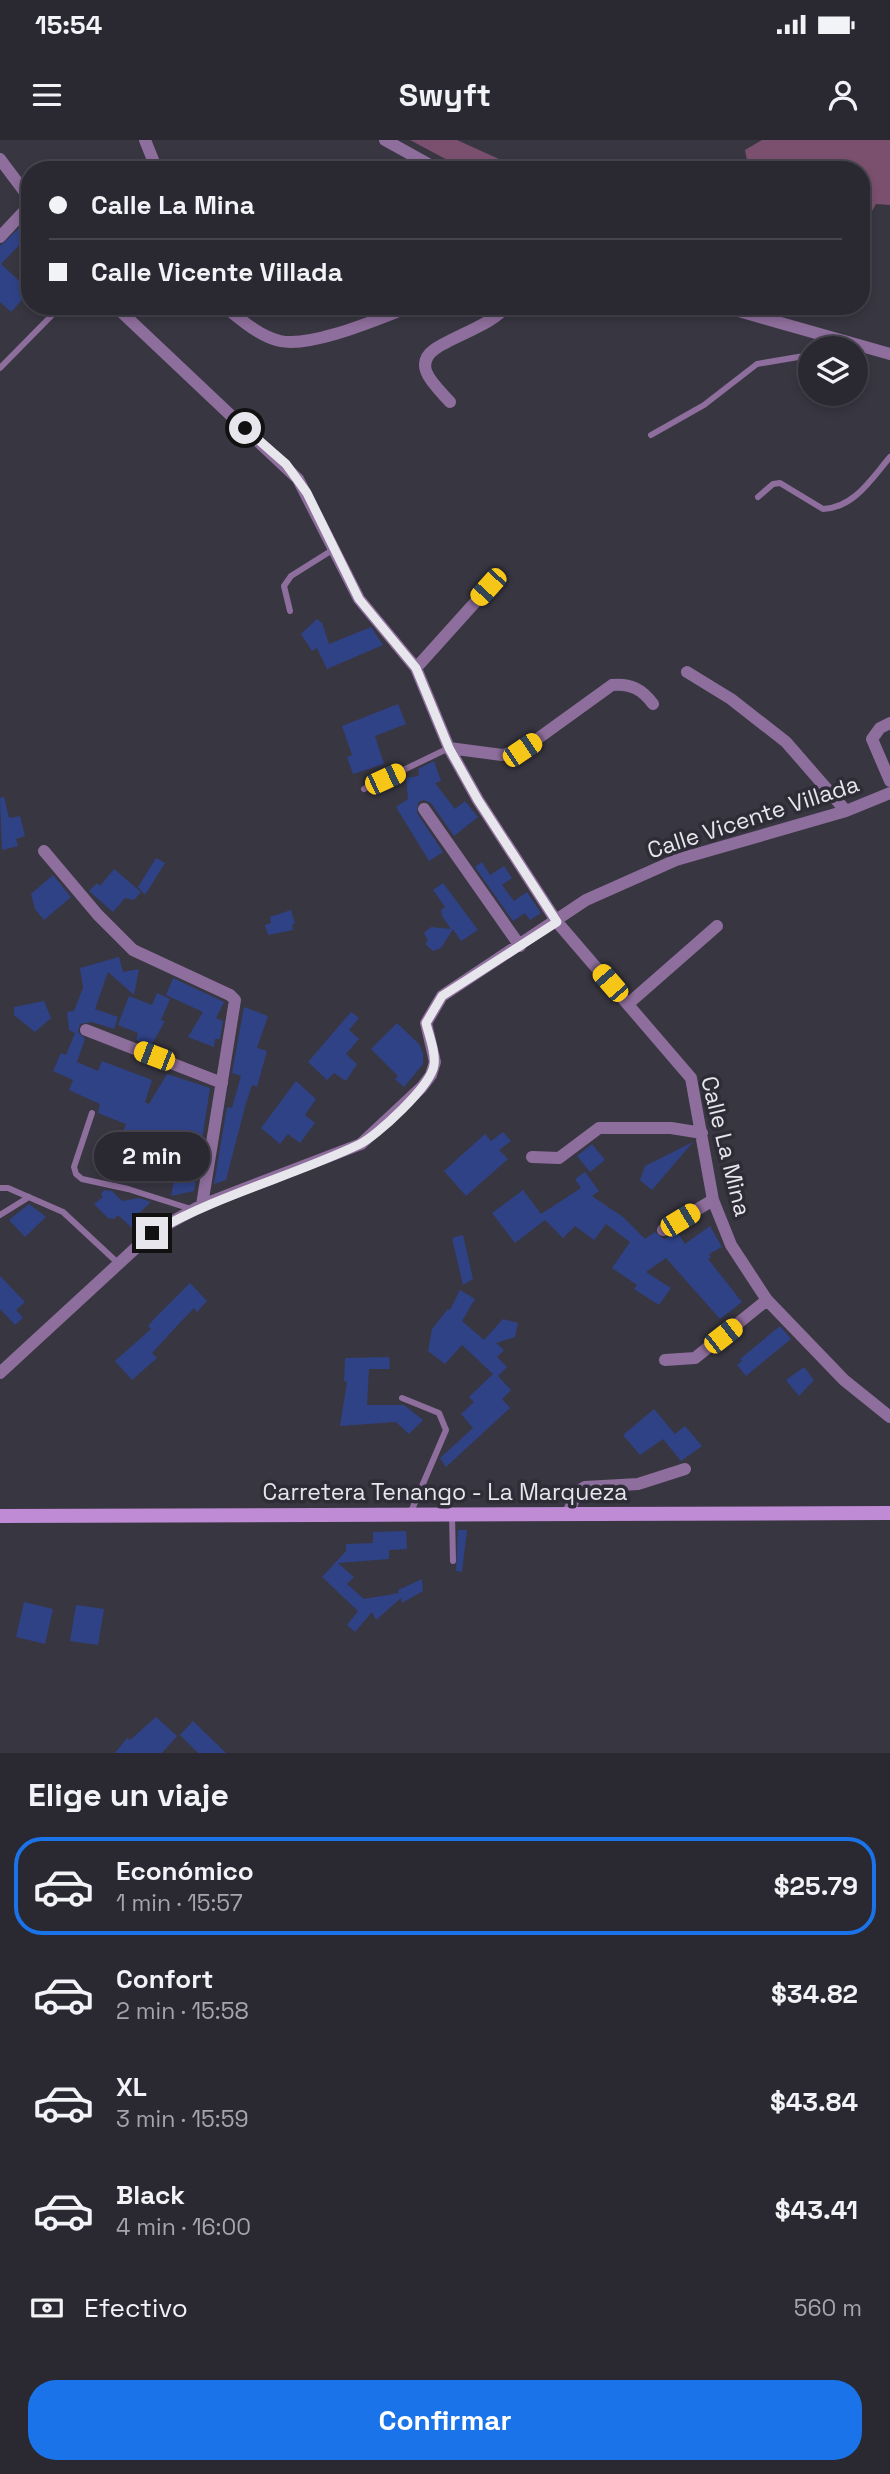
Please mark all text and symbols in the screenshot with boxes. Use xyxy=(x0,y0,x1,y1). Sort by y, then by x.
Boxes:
text: 15:54 xyxy=(35,8,102,42)
text: Swyft xyxy=(399,75,491,115)
icon: menu xyxy=(28,76,66,114)
icon: person xyxy=(824,76,862,114)
text: Calle La Mina xyxy=(91,188,255,222)
text: Calle Vicente Villada xyxy=(91,255,343,289)
map controls xyxy=(798,336,868,406)
button: layers xyxy=(798,336,868,406)
route start xyxy=(229,412,261,444)
car xyxy=(467,564,510,610)
car xyxy=(499,730,546,770)
car xyxy=(362,761,409,797)
street label: Calle Vicente Villada xyxy=(643,769,863,865)
car xyxy=(589,960,632,1006)
car xyxy=(131,1039,178,1073)
street label: Calle La Mina xyxy=(694,1073,758,1219)
callout: 2 min xyxy=(94,1132,210,1180)
text: 2 min xyxy=(122,1141,182,1171)
car xyxy=(657,1200,704,1240)
route end xyxy=(136,1217,168,1249)
car xyxy=(700,1315,747,1357)
street label: Carretera Tenango - La Marqueza xyxy=(262,1477,628,1507)
text: Elige un viaje xyxy=(28,1775,229,1815)
text: Económico xyxy=(116,1854,254,1888)
icon: car xyxy=(32,1855,95,1918)
text: $25.79 xyxy=(774,1869,858,1903)
text: 1 min · 15:57 xyxy=(116,1888,243,1918)
text: Confort xyxy=(116,1962,213,1996)
icon: car xyxy=(32,1963,95,2026)
text: $34.82 xyxy=(771,1977,858,2011)
text: 2 min · 15:58 xyxy=(116,1996,249,2026)
text: XL xyxy=(116,2070,147,2104)
icon: car xyxy=(32,2071,95,2134)
text: $43.84 xyxy=(770,2085,858,2119)
text: 3 min · 15:59 xyxy=(116,2104,249,2134)
text: Black xyxy=(116,2178,185,2212)
icon: car xyxy=(32,2179,95,2242)
text: $43.41 xyxy=(775,2193,858,2227)
text: 4 min · 16:00 xyxy=(116,2212,251,2242)
icon: cash xyxy=(28,2289,66,2327)
text: Efectivo xyxy=(84,2291,188,2325)
text: 560 m xyxy=(794,2293,862,2323)
button: Confirmar xyxy=(28,2380,862,2460)

